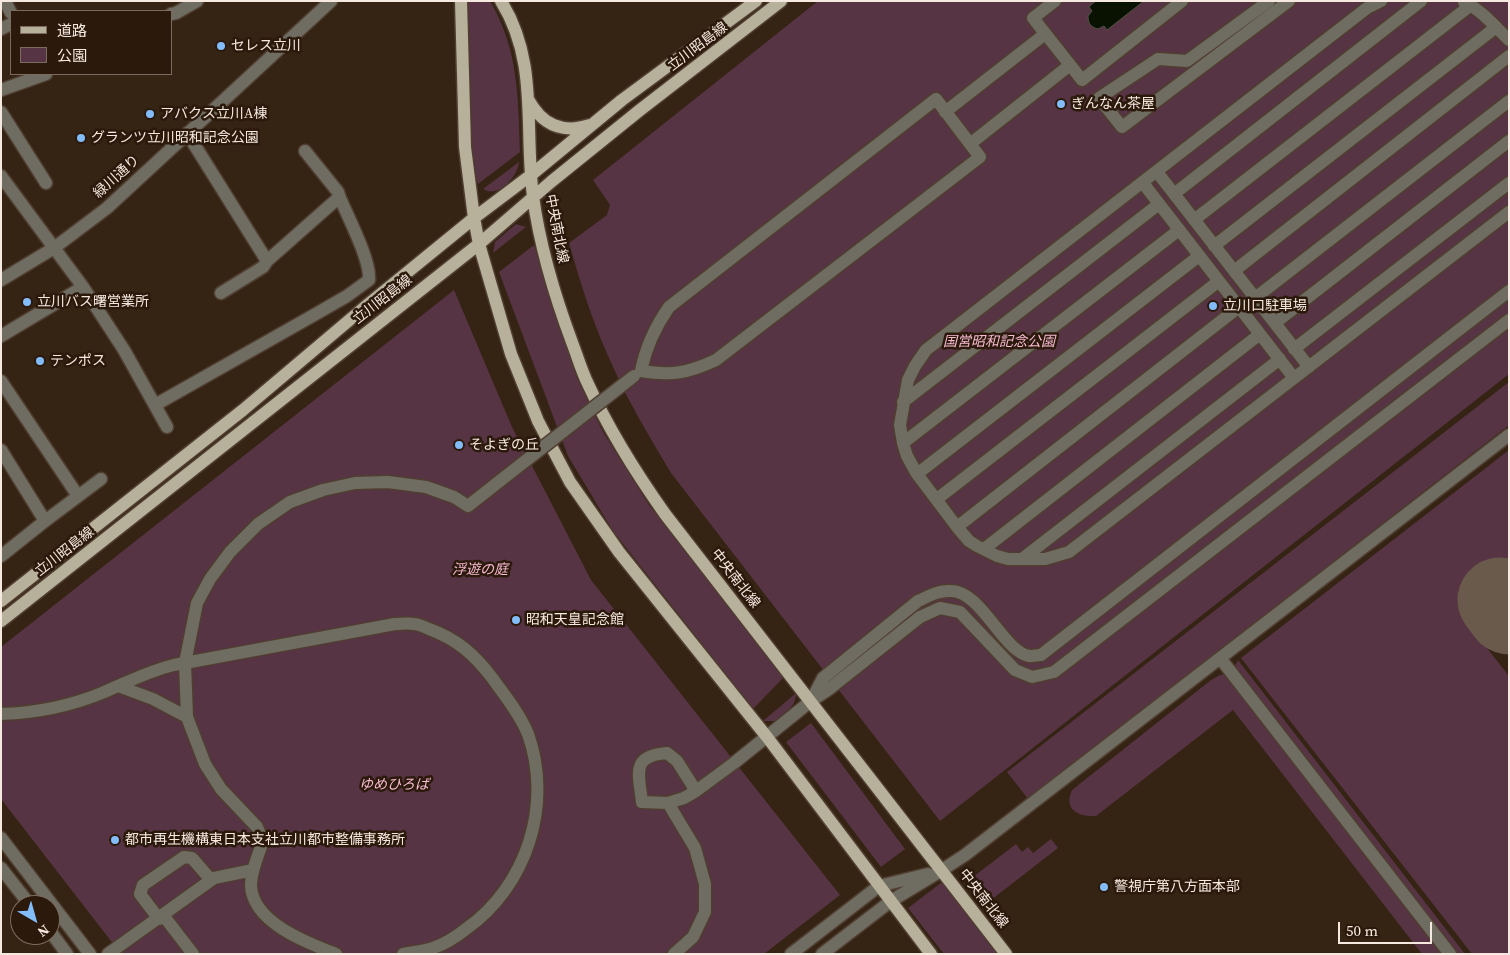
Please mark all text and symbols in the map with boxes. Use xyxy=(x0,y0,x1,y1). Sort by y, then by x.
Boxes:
legend xyxy=(10,10,172,75)
street label: 立川昭島線 xyxy=(665,19,731,75)
text: 道路 xyxy=(57,20,87,41)
place label: セレス立川 xyxy=(231,38,301,54)
marker: セレス立川 xyxy=(215,40,227,52)
text: 公園 xyxy=(57,45,87,66)
place label: ぎんなん茶屋 xyxy=(1071,96,1155,112)
marker: ぎんなん茶屋 xyxy=(1055,98,1067,110)
place label: アバクス立川A棟 xyxy=(160,106,267,122)
marker: アバクス立川A棟 xyxy=(144,108,156,120)
place label: グランツ立川昭和記念公園 xyxy=(91,130,259,146)
marker: グランツ立川昭和記念公園 xyxy=(75,132,87,144)
street label: 緑川通り xyxy=(91,152,143,202)
street label: 中央南北線 xyxy=(541,193,571,265)
street label: 立川昭島線 xyxy=(350,272,416,328)
place label: 立川バス曙営業所 xyxy=(37,294,149,310)
marker: 立川バス曙営業所 xyxy=(21,296,33,308)
place label: 立川口駐車場 xyxy=(1223,298,1307,314)
marker: 立川口駐車場 xyxy=(1207,300,1219,312)
park label: 国営昭和記念公園 xyxy=(943,334,1055,350)
place label: テンポス xyxy=(50,353,106,369)
marker: テンポス xyxy=(34,355,46,367)
place label: そよぎの丘 xyxy=(469,437,539,453)
marker: そよぎの丘 xyxy=(453,439,465,451)
street label: 立川昭島線 xyxy=(32,524,98,580)
street label: 中央南北線 xyxy=(707,546,763,612)
park label: 浮遊の庭 xyxy=(452,562,508,578)
place label: 昭和天皇記念館 xyxy=(526,612,624,628)
marker: 昭和天皇記念館 xyxy=(510,614,522,626)
park label: ゆめひろば xyxy=(359,777,429,793)
place label: 都市再生機構東日本支社立川都市整備事務所 xyxy=(125,832,405,848)
marker: 都市再生機構東日本支社立川都市整備事務所 xyxy=(109,834,121,846)
street label: 中央南北線 xyxy=(955,866,1011,932)
place label: 警視庁第八方面本部 xyxy=(1114,879,1240,895)
marker: 警視庁第八方面本部 xyxy=(1098,881,1110,893)
north arrow xyxy=(10,895,60,945)
scale bar xyxy=(1340,912,1434,944)
text: N xyxy=(33,920,54,942)
text: 50 m xyxy=(1346,920,1378,941)

